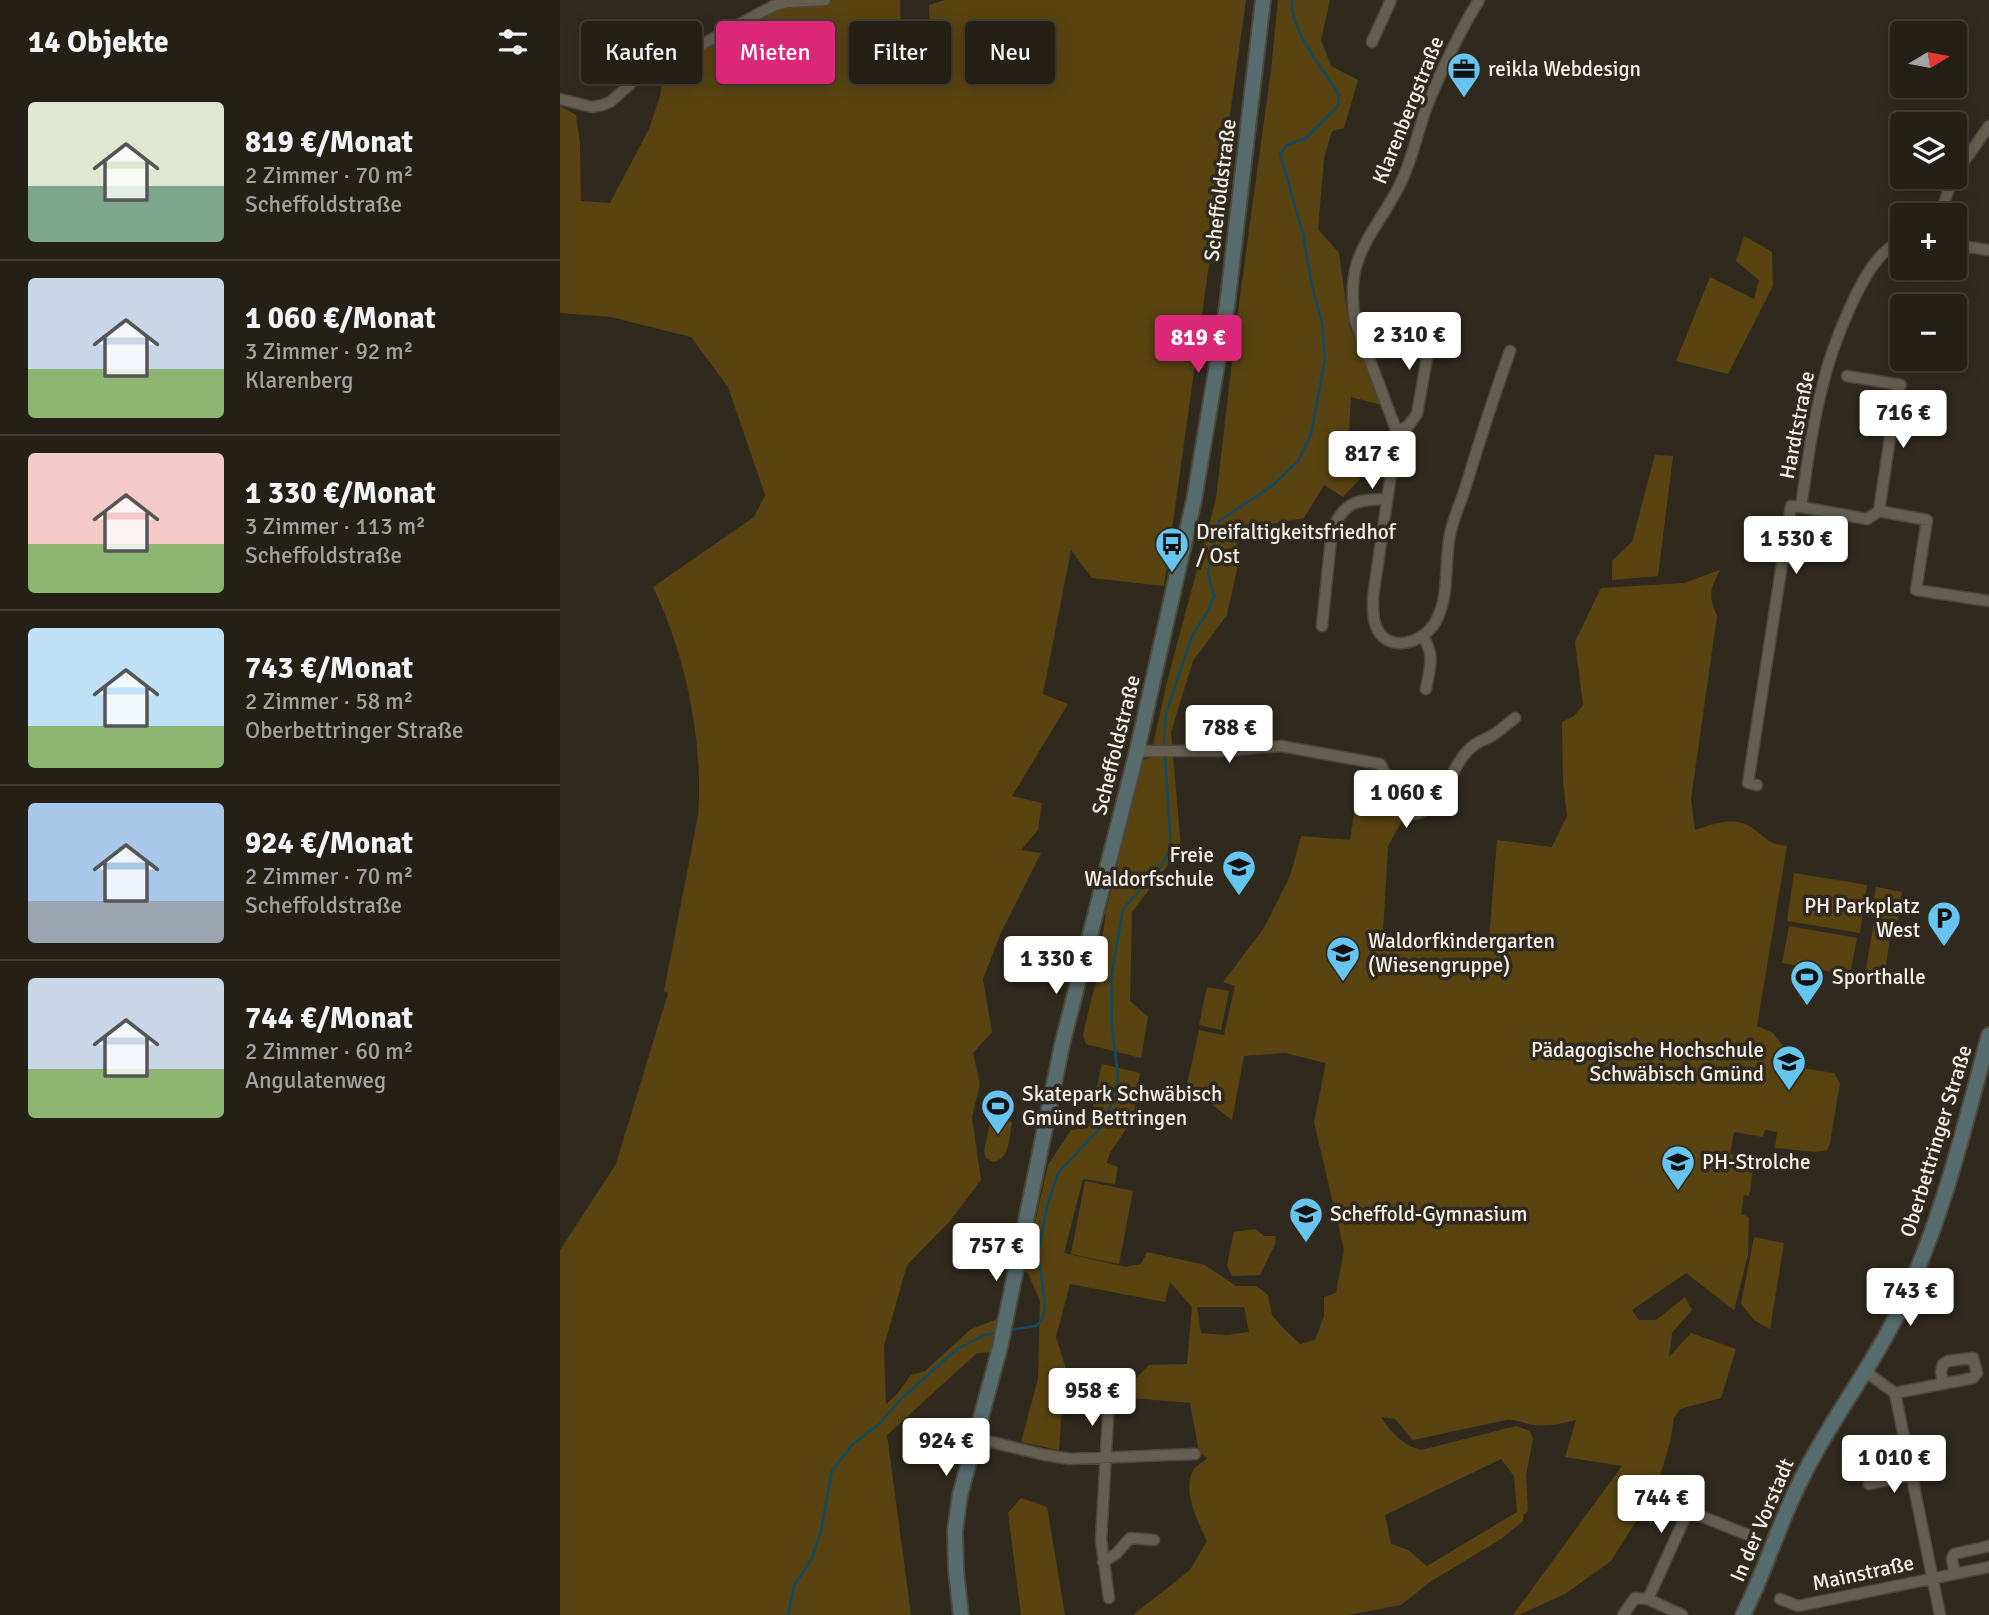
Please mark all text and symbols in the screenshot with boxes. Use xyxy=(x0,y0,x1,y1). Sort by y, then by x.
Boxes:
chip: Kaufen xyxy=(581,21,702,84)
chip: Mieten xyxy=(716,21,835,84)
chip: Filter xyxy=(849,21,951,84)
chip: Neu xyxy=(965,21,1055,84)
north arrow xyxy=(1890,21,1967,98)
map controls xyxy=(1890,21,1967,371)
icon: filters xyxy=(494,23,532,61)
text: 14 Objekte xyxy=(28,24,169,61)
street label: Klarenbergstraße xyxy=(1366,32,1450,188)
office icon: reikla Webdesign xyxy=(1445,50,1483,99)
place label: reikla Webdesign xyxy=(1488,56,1641,82)
button: layers xyxy=(1890,112,1967,189)
street label: Scheffoldstraße xyxy=(1198,117,1242,263)
text: 819 €/Monat xyxy=(245,124,413,161)
icon: home xyxy=(84,130,168,214)
text: 2 Zimmer · 70 m² xyxy=(245,161,413,190)
text: Scheffoldstraße xyxy=(245,190,402,219)
button: + xyxy=(1890,203,1967,280)
button: − xyxy=(1890,294,1967,371)
text: 1 060 €/Monat xyxy=(245,300,436,337)
icon: home xyxy=(84,306,168,390)
pin: 2 310 € xyxy=(1344,312,1474,372)
pin: 819 € xyxy=(1149,316,1247,375)
text: 2 310 € xyxy=(1373,320,1445,349)
text: 819 € xyxy=(1171,323,1225,352)
text: 3 Zimmer · 92 m² xyxy=(245,337,413,366)
text: Klarenberg xyxy=(245,366,353,395)
street label: Hardtstraße xyxy=(1774,369,1820,481)
pin: 716 € xyxy=(1854,391,1952,450)
text: 716 € xyxy=(1876,398,1930,427)
pin: 817 € xyxy=(1323,432,1421,491)
text: 817 € xyxy=(1345,439,1399,468)
text: 1 330 €/Monat xyxy=(245,475,436,512)
icon: home xyxy=(84,481,168,565)
text: 3 Zimmer · 113 m² xyxy=(245,512,426,541)
pin: 1 530 € xyxy=(1731,516,1861,576)
place label: Dreifaltigkeitsfriedhof / Ost xyxy=(1196,519,1397,569)
text: 1 530 € xyxy=(1760,524,1832,553)
bus stop icon: Dreifaltigkeitsfriedhof / Ost xyxy=(1153,525,1191,574)
text: Scheffoldstraße xyxy=(245,541,402,570)
text: 743 €/Monat xyxy=(245,650,413,687)
icon: home xyxy=(84,656,168,740)
street label: Scheffoldstraße xyxy=(1086,672,1146,818)
text: 2 Zimmer · 58 m² xyxy=(245,687,413,716)
pin: 788 € xyxy=(1180,706,1278,765)
text: 788 € xyxy=(1202,713,1256,742)
text: Oberbettringer Straße xyxy=(245,716,464,745)
pin: 1 060 € xyxy=(1341,770,1471,830)
text: 1 060 € xyxy=(1370,778,1442,807)
text: 924 €/Monat xyxy=(245,825,413,862)
icon: home xyxy=(84,831,168,915)
place label: Freie Waldorfschule xyxy=(1084,842,1214,892)
school or university icon: Freie Waldorfschule xyxy=(1220,848,1258,897)
text: 2 Zimmer · 70 m² xyxy=(245,862,413,891)
text: Scheffoldstraße xyxy=(245,891,402,920)
place label: PH Parkplatz West xyxy=(1804,893,1920,943)
parking icon: PH Parkplatz West xyxy=(1925,899,1963,948)
place label: Waldorfkindergarten (Wiesengruppe) xyxy=(1368,928,1555,978)
school or university icon: Waldorfkindergarten (Wiesengruppe) xyxy=(1324,934,1362,983)
pin: 1 330 € xyxy=(991,936,1121,996)
text: 1 330 € xyxy=(1020,944,1092,973)
sports icon: Sporthalle xyxy=(1788,958,1826,1007)
place label: Sporthalle xyxy=(1832,964,1926,990)
text: 744 €/Monat xyxy=(245,1000,413,1037)
icon: home xyxy=(84,1006,168,1090)
text: 2 Zimmer · 60 m² xyxy=(245,1037,413,1066)
place label: Pädagogische Hochschule Schwäbisch Gmünd xyxy=(1531,1037,1764,1087)
street label: Oberbettringer Straße xyxy=(1894,1042,1978,1240)
school or university icon: Pädagogische Hochschule Schwäbisch Gmünd xyxy=(1770,1043,1808,1092)
text: Angulatenweg xyxy=(245,1066,386,1095)
place label: Skatepark Schwäbisch Gmünd Bettringen xyxy=(1022,1081,1223,1131)
sports icon: Skatepark Schwäbisch Gmünd Bettringen xyxy=(979,1087,1017,1136)
school or university icon: PH-Strolche xyxy=(1659,1143,1697,1192)
place label: PH-Strolche xyxy=(1702,1149,1811,1175)
school or university icon: Scheffold-Gymnasium xyxy=(1287,1195,1325,1244)
place label: Scheffold-Gymnasium xyxy=(1330,1201,1527,1227)
pin: 757 € xyxy=(947,1224,1045,1283)
text: 757 € xyxy=(969,1231,1023,1260)
pin: 743 € xyxy=(1861,1268,1959,1328)
text: 743 € xyxy=(1883,1276,1937,1305)
pin: 958 € xyxy=(1043,1368,1141,1428)
text: 958 € xyxy=(1065,1376,1119,1405)
pin: 924 € xyxy=(897,1418,995,1478)
text: 924 € xyxy=(919,1426,973,1455)
pin: 1 010 € xyxy=(1829,1436,1959,1495)
text: 1 010 € xyxy=(1858,1443,1930,1472)
street label: In der Vorstadt xyxy=(1724,1454,1800,1586)
pin: 744 € xyxy=(1612,1476,1710,1535)
text: 744 € xyxy=(1634,1483,1688,1512)
street label: Mainstraße xyxy=(1810,1550,1916,1596)

